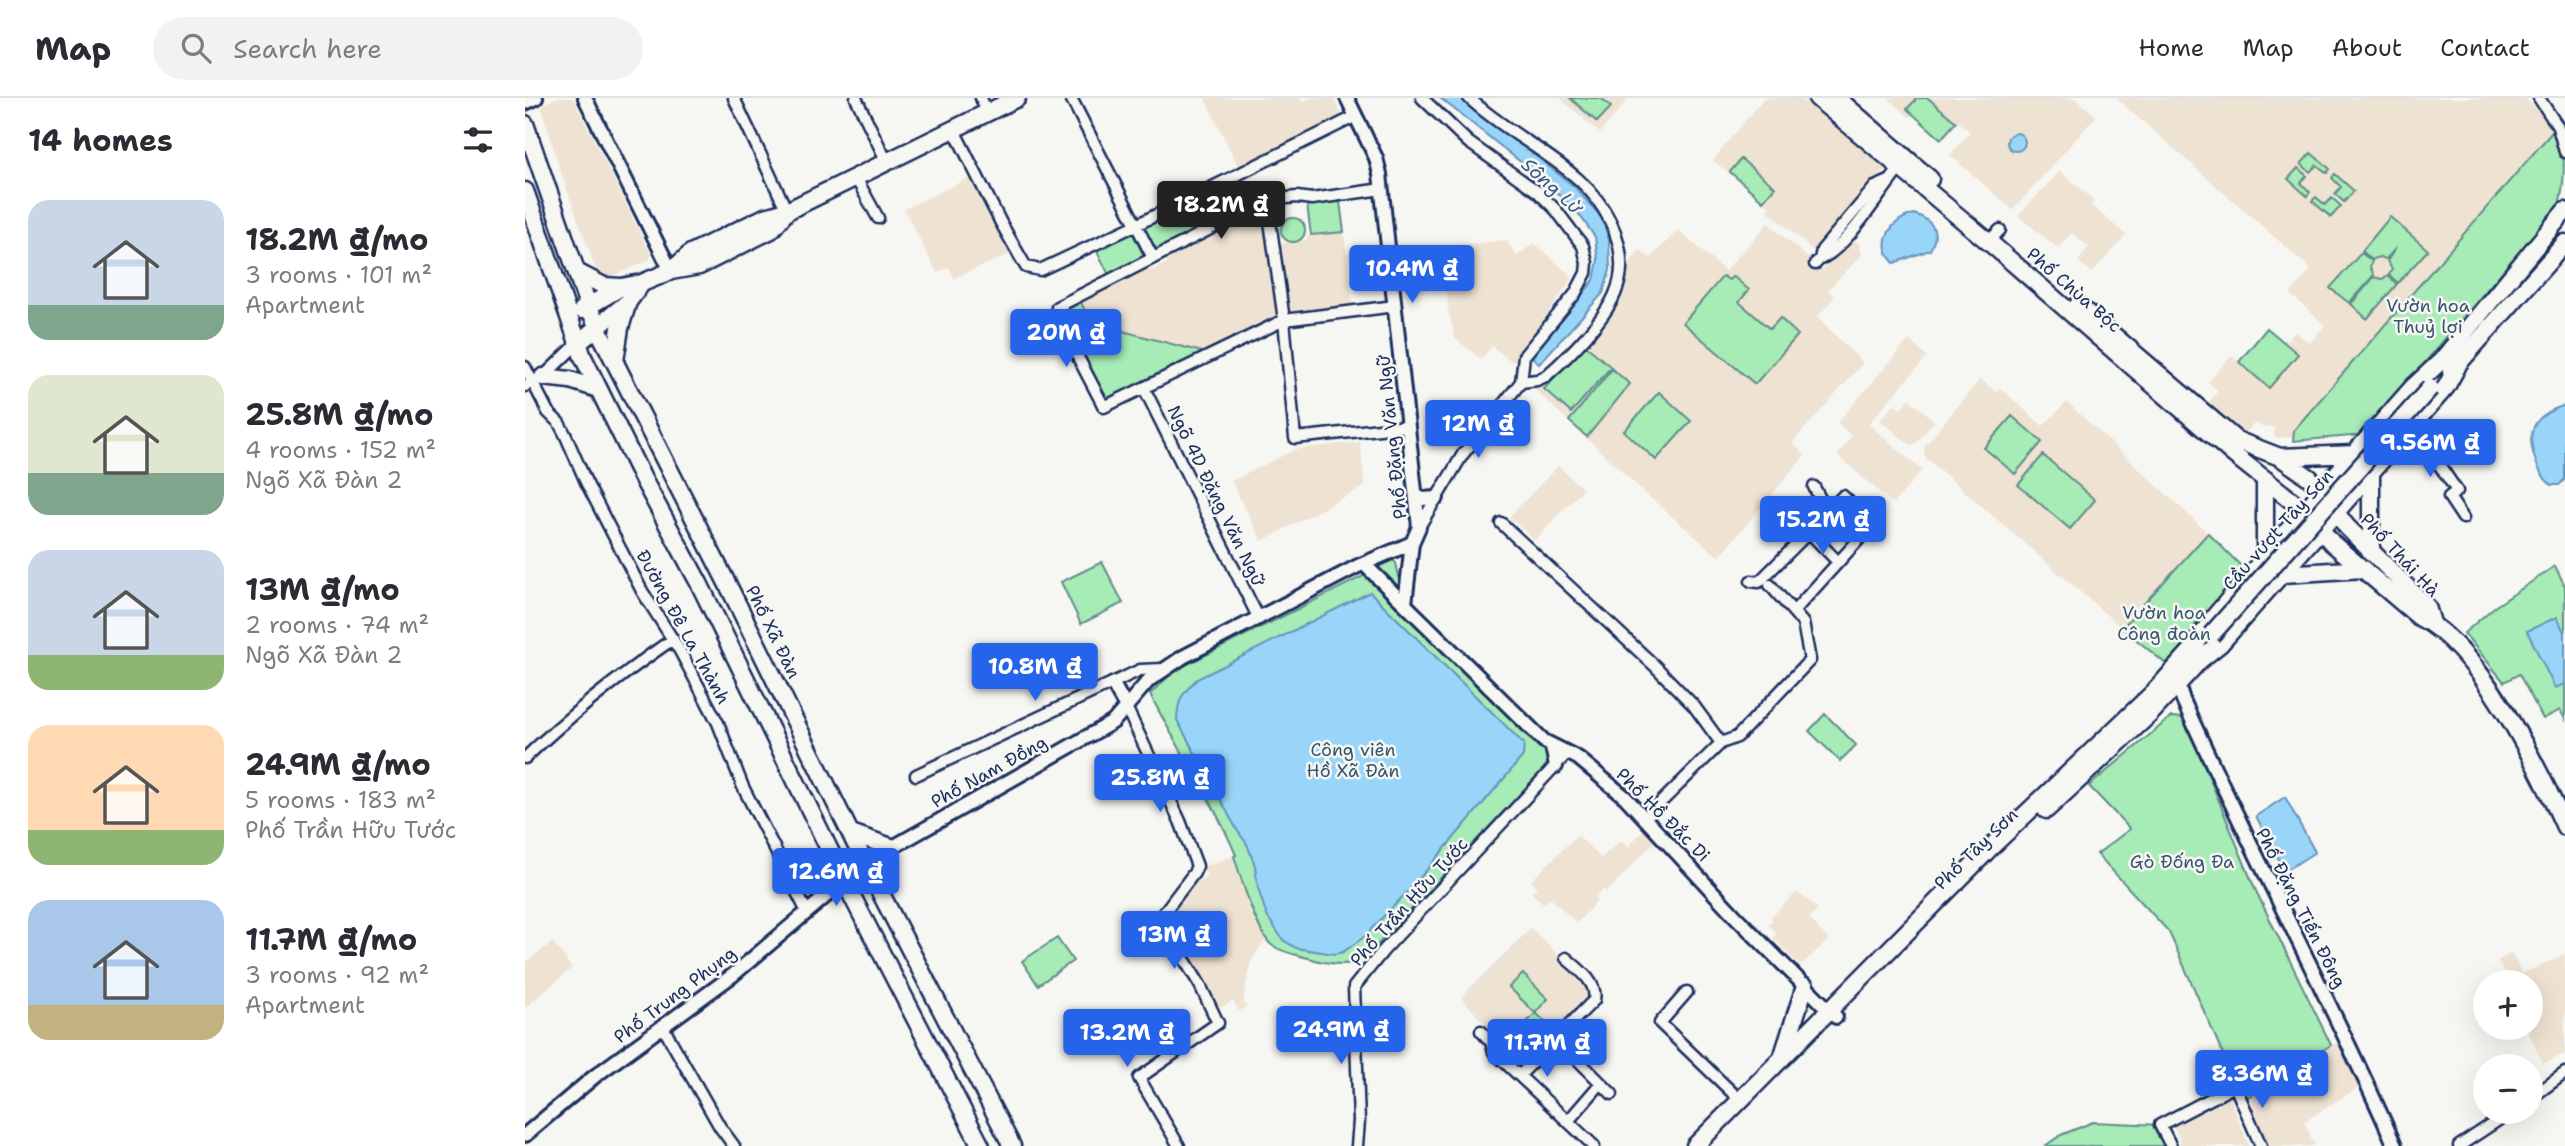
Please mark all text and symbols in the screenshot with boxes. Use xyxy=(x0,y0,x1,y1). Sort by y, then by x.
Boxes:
search box xyxy=(153,17,643,80)
text: Map xyxy=(35,26,111,71)
icon: search xyxy=(177,29,215,67)
text: Search here xyxy=(233,31,382,66)
text: Home xyxy=(2138,32,2204,64)
text: Map xyxy=(2242,32,2294,64)
text: About xyxy=(2332,32,2402,64)
text: Contact xyxy=(2440,32,2530,64)
text: 14 homes xyxy=(28,120,173,161)
icon: filters xyxy=(459,121,497,159)
water label: Sông Lừ xyxy=(1516,152,1589,221)
pin: 18.2M ₫ xyxy=(1156,181,1286,241)
text: 18.2M ₫ xyxy=(1173,189,1269,219)
text: 18.2M ₫/mo xyxy=(245,219,429,260)
icon: home xyxy=(84,228,168,312)
street label: Phố Chùa Bộc xyxy=(2022,242,2126,338)
pin: 10.4M ₫ xyxy=(1347,246,1477,305)
text: 10.4M ₫ xyxy=(1365,253,1459,283)
text: 3 rooms · 101 m² xyxy=(245,260,432,290)
text: Apartment xyxy=(245,290,365,320)
park label: Vườn hoa Thuỷ lợi xyxy=(2386,294,2470,339)
pin: 20M ₫ xyxy=(1017,310,1115,369)
text: 20M ₫ xyxy=(1026,317,1106,347)
street label: Phố Đặng Văn Ngữ xyxy=(1371,353,1413,520)
text: 25.8M ₫/mo xyxy=(245,394,433,435)
pin: 12M ₫ xyxy=(1429,400,1527,460)
street label: Ngõ 4D Đặng Văn Ngữ xyxy=(1162,401,1271,591)
icon: home xyxy=(84,403,168,487)
text: 12M ₫ xyxy=(1441,408,1515,438)
pin: 9.56M ₫ xyxy=(2365,420,2495,479)
text: 9.56M ₫ xyxy=(2380,427,2480,457)
text: 4 rooms · 152 m² xyxy=(245,435,436,465)
street label: Cầu vượt Tây Sơn xyxy=(2217,464,2339,596)
text: Ngõ Xã Đàn 2 xyxy=(245,465,402,495)
pin: 15.2M ₫ xyxy=(1758,496,1888,556)
text: 15.2M ₫ xyxy=(1776,504,1870,534)
street label: Phố Thái Hà xyxy=(2355,508,2445,602)
street label: Đường Đê La Thành xyxy=(631,546,735,708)
text: 13M ₫/mo xyxy=(245,569,400,610)
icon: home xyxy=(84,578,168,662)
street label: Phố Xã Đàn xyxy=(740,581,806,683)
park label: Vườn hoa Công đoàn xyxy=(2117,601,2211,646)
text: 2 rooms · 74 m² xyxy=(245,610,429,640)
text: Ngõ Xã Đàn 2 xyxy=(245,640,402,670)
pin: 10.8M ₫ xyxy=(970,644,1100,703)
text: 10.8M ₫ xyxy=(988,651,1082,681)
street label: Phố Nam Đồng xyxy=(927,730,1051,814)
park label: Công viên Hồ Xã Đàn xyxy=(1306,738,1400,783)
text: 24.9M ₫/mo xyxy=(245,744,431,785)
icon: home xyxy=(84,753,168,837)
pin: 25.8M ₫ xyxy=(1095,754,1225,814)
text: 25.8M ₫ xyxy=(1110,762,1210,792)
street label: Phố Hồ Đắc Di xyxy=(1611,763,1715,867)
text: 5 rooms · 183 m² xyxy=(245,785,436,815)
street label: Phố Tây Sơn xyxy=(1929,803,2023,895)
text: Phố Trần Hữu Tước xyxy=(245,815,456,845)
street label: Phố Đặng Tiến Đông xyxy=(2250,824,2352,992)
street label: Phố Trần Hữu Tước xyxy=(1345,833,1473,971)
pin: 12.6M ₫ xyxy=(771,848,901,908)
park label: Gò Đống Đa xyxy=(2130,850,2234,874)
text: 12.6M ₫ xyxy=(788,856,884,886)
pin: 13M ₫ xyxy=(1125,912,1223,971)
text: 11.7M ₫/mo xyxy=(245,919,417,960)
text: 13M ₫ xyxy=(1137,919,1211,949)
icon: home xyxy=(84,928,168,1012)
street label: Phố Trung Phụng xyxy=(609,941,741,1049)
text: 3 rooms · 92 m² xyxy=(245,960,429,990)
map controls xyxy=(2473,970,2543,1124)
button: + xyxy=(2473,970,2543,1040)
text: Apartment xyxy=(245,990,365,1020)
pin: 24.9M ₫ xyxy=(1276,1006,1406,1066)
pin: 13.2M ₫ xyxy=(1062,1010,1192,1069)
text: 24.9M ₫ xyxy=(1292,1014,1390,1044)
text: 13.2M ₫ xyxy=(1079,1017,1175,1047)
pin: 11.7M ₫ xyxy=(1482,1020,1612,1079)
text: 11.7M ₫ xyxy=(1503,1027,1591,1057)
pin: 8.36M ₫ xyxy=(2197,1051,2327,1110)
button: − xyxy=(2473,1054,2543,1124)
text: 8.36M ₫ xyxy=(2211,1058,2313,1088)

